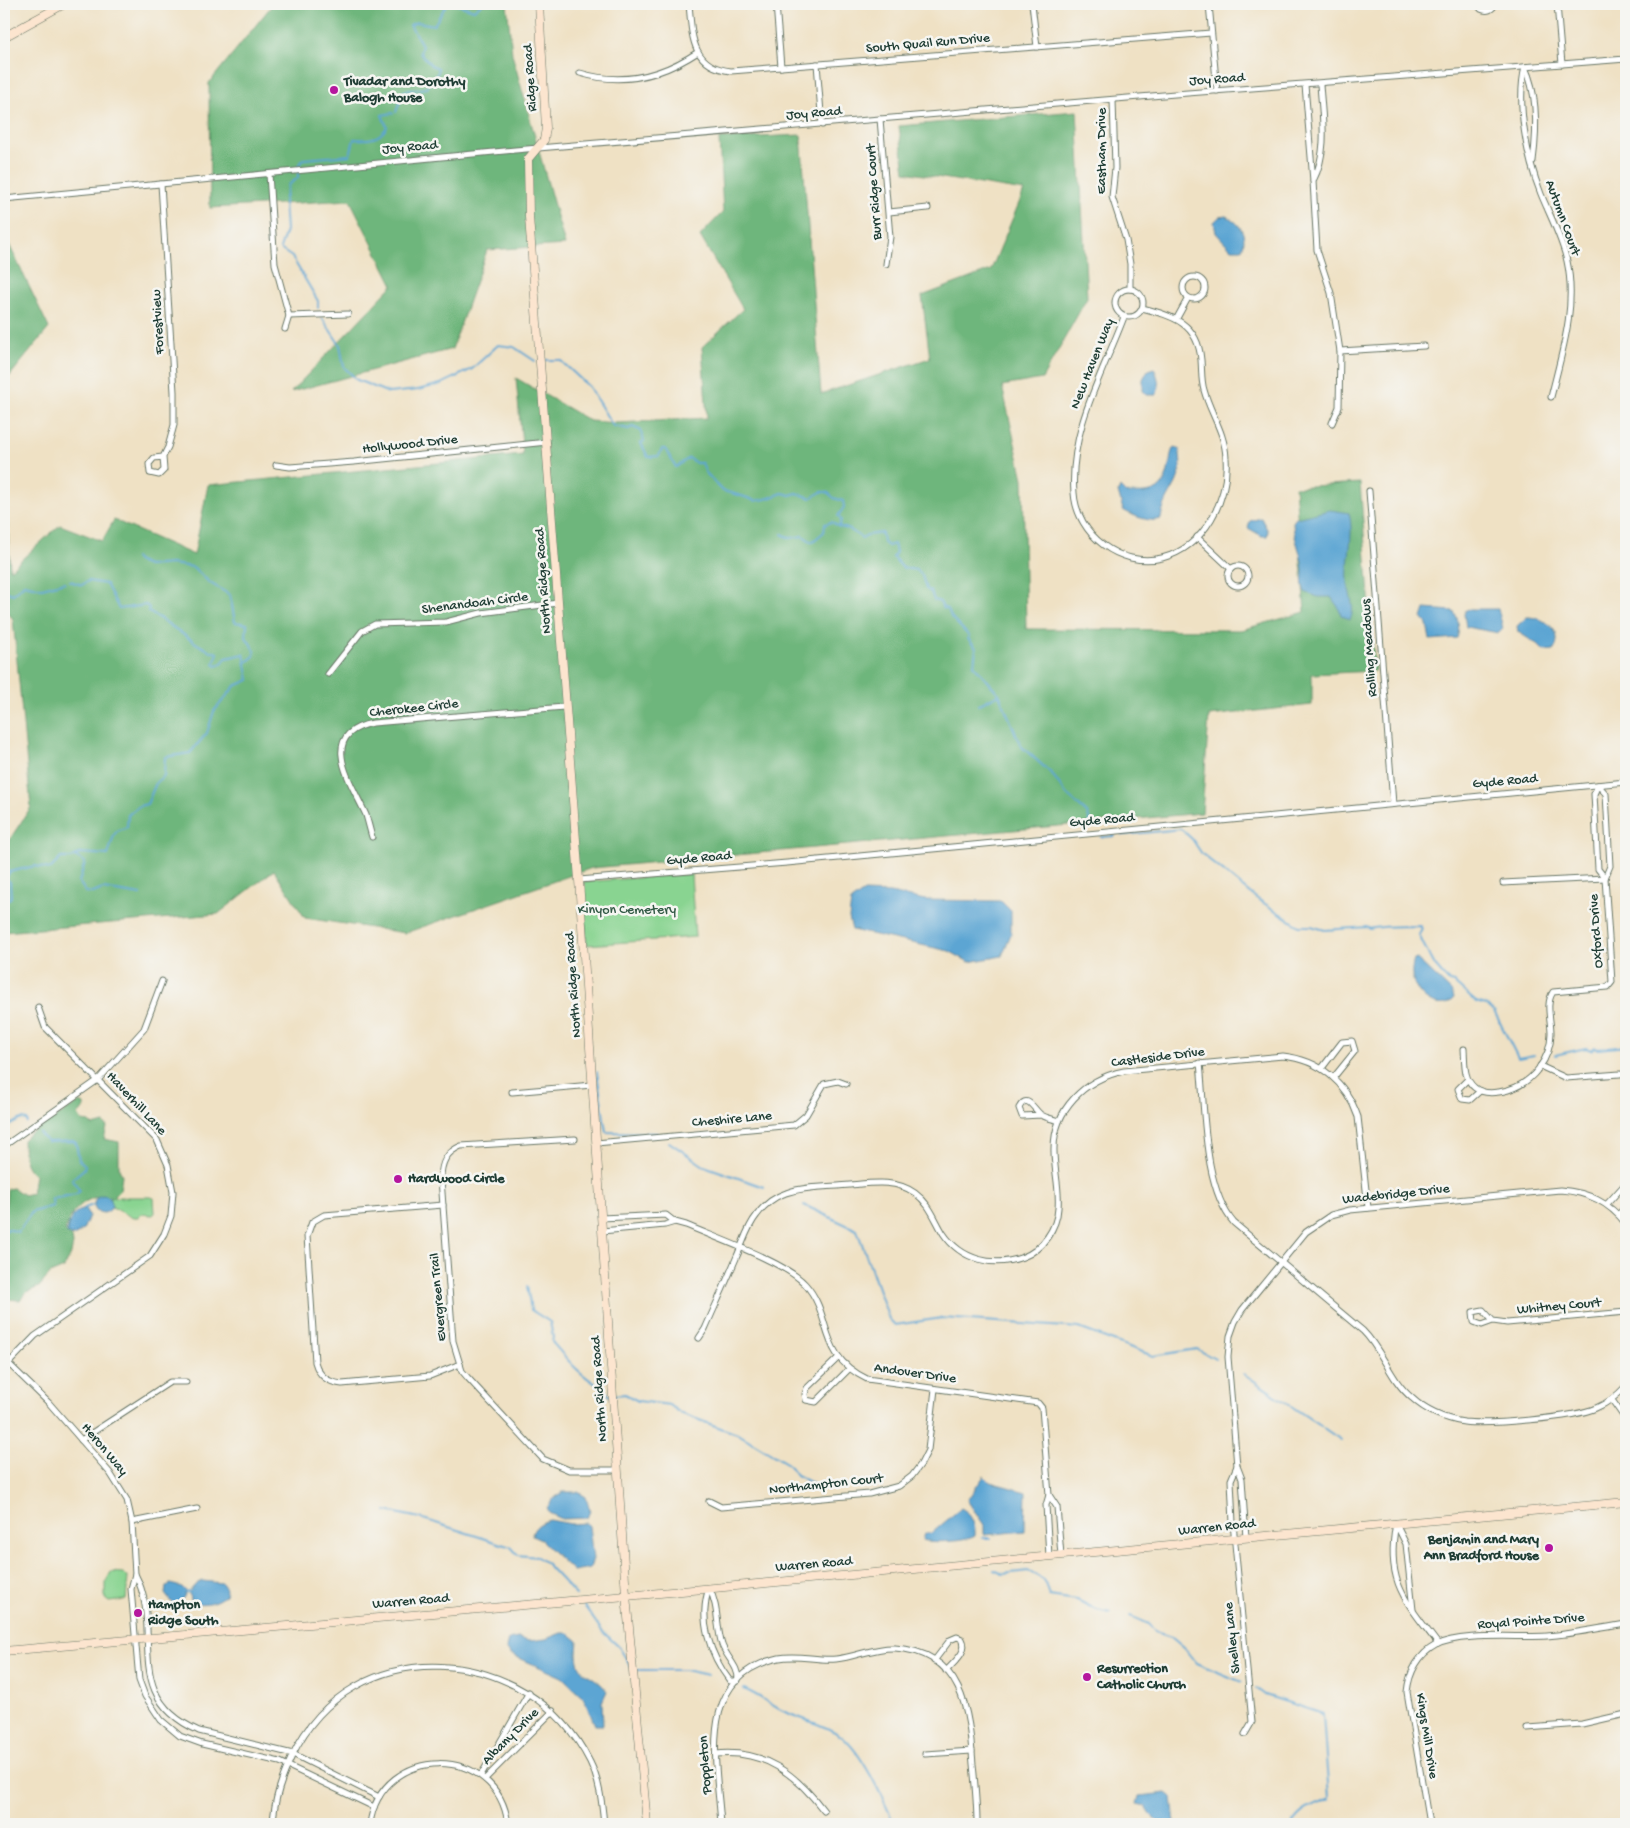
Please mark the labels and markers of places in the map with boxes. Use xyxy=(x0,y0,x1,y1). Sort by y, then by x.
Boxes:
place label: Tivadar and Dorothy Balogh House xyxy=(343,74,465,107)
marker: Tivadar and Dorothy Balogh House xyxy=(328,84,340,96)
place label: Hardwood Circle xyxy=(408,1171,505,1188)
marker: Hardwood Circle xyxy=(392,1173,404,1185)
place label: Benjamin and Mary Ann Bradford House xyxy=(1423,1532,1540,1565)
marker: Benjamin and Mary Ann Bradford House xyxy=(1543,1542,1555,1554)
place label: Hampton Ridge South xyxy=(147,1597,219,1630)
marker: Hampton Ridge South xyxy=(132,1607,144,1619)
place label: Resurrection Catholic Church xyxy=(1096,1661,1186,1694)
marker: Resurrection Catholic Church xyxy=(1081,1671,1093,1683)

